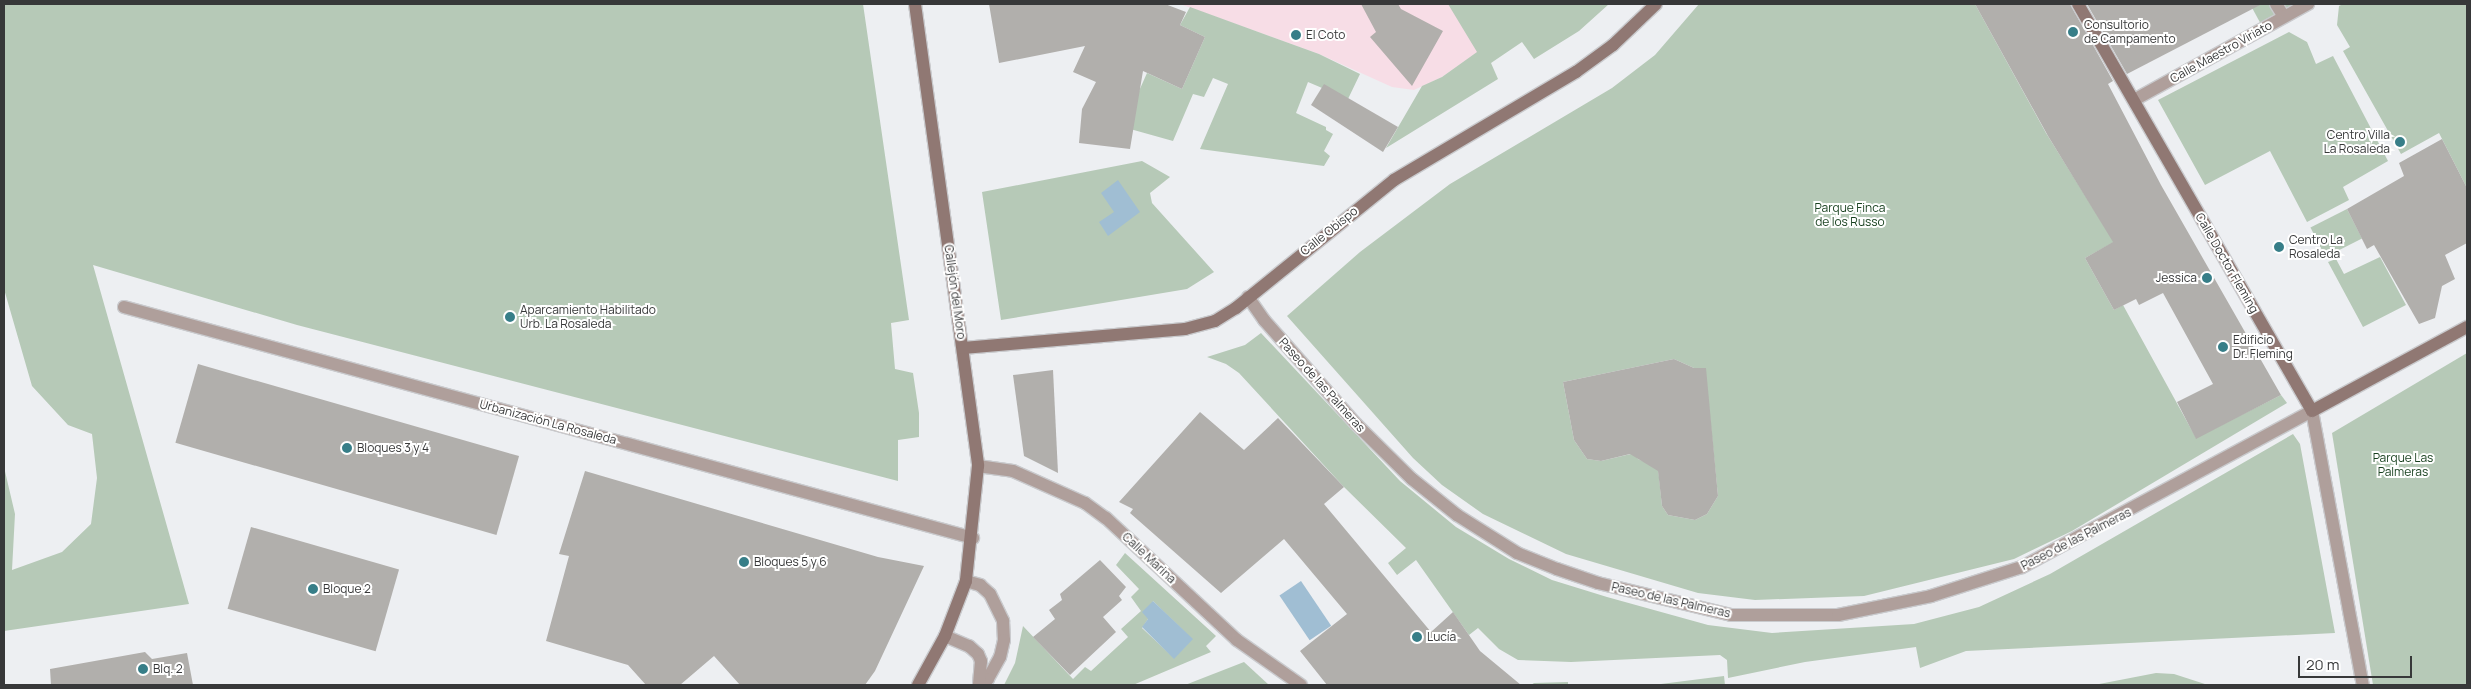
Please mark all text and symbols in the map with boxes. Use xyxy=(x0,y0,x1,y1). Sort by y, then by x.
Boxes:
place label: Consultorio de Campamento xyxy=(2084,18,2175,46)
street label: Calle Maestro Viriato xyxy=(2168,18,2274,86)
marker: Consultorio de Campamento xyxy=(2066,25,2080,39)
place label: El Coto xyxy=(1306,28,1345,42)
marker: El Coto xyxy=(1290,29,1302,41)
place label: Centro Villa La Rosaleda xyxy=(2324,128,2390,156)
marker: Centro Villa La Rosaleda xyxy=(2394,136,2406,148)
park label: Parque Finca de los Russo xyxy=(1815,201,1885,229)
street label: Calle Obispo xyxy=(1298,204,1360,258)
street label: Calle Doctor Fleming xyxy=(2192,210,2262,316)
place label: Centro La Rosaleda xyxy=(2289,233,2343,261)
marker: Centro La Rosaleda xyxy=(2273,241,2285,253)
street label: Callejón del Moro xyxy=(941,244,969,340)
place label: Jessica xyxy=(2156,271,2197,285)
marker: Jessica xyxy=(2201,272,2213,284)
place label: Aparcamiento Habilitado Urb. La Rosaleda xyxy=(520,303,656,331)
marker: Aparcamiento Habilitado Urb. La Rosaleda xyxy=(504,311,516,323)
place label: Edificio Dr. Fleming xyxy=(2233,333,2293,361)
street label: Paseo de las Palmeras xyxy=(1276,335,1368,435)
marker: Edificio Dr. Fleming xyxy=(2217,341,2229,353)
street label: Urbanización La Rosaleda xyxy=(478,397,618,447)
place label: Bloques 3 y 4 xyxy=(357,441,429,455)
marker: Bloques 3 y 4 xyxy=(341,442,353,454)
park label: Parque Las Palmeras xyxy=(2373,451,2433,479)
street label: Paseo de las Palmeras xyxy=(2018,505,2134,573)
street label: Calle Marina xyxy=(1119,530,1179,586)
place label: Bloques 5 y 6 xyxy=(754,555,827,569)
marker: Bloques 5 y 6 xyxy=(738,556,750,568)
street label: Paseo de las Palmeras xyxy=(1610,579,1732,621)
place label: Bloque 2 xyxy=(323,582,371,596)
marker: Bloque 2 xyxy=(307,583,319,595)
place label: Lucía xyxy=(1427,630,1456,644)
marker: Lucía xyxy=(1411,631,1423,643)
scale bar xyxy=(2301,646,2415,678)
text: 20 m xyxy=(2306,654,2339,675)
place label: Blq. 2 xyxy=(153,662,183,676)
marker: Blq. 2 xyxy=(137,663,149,675)

